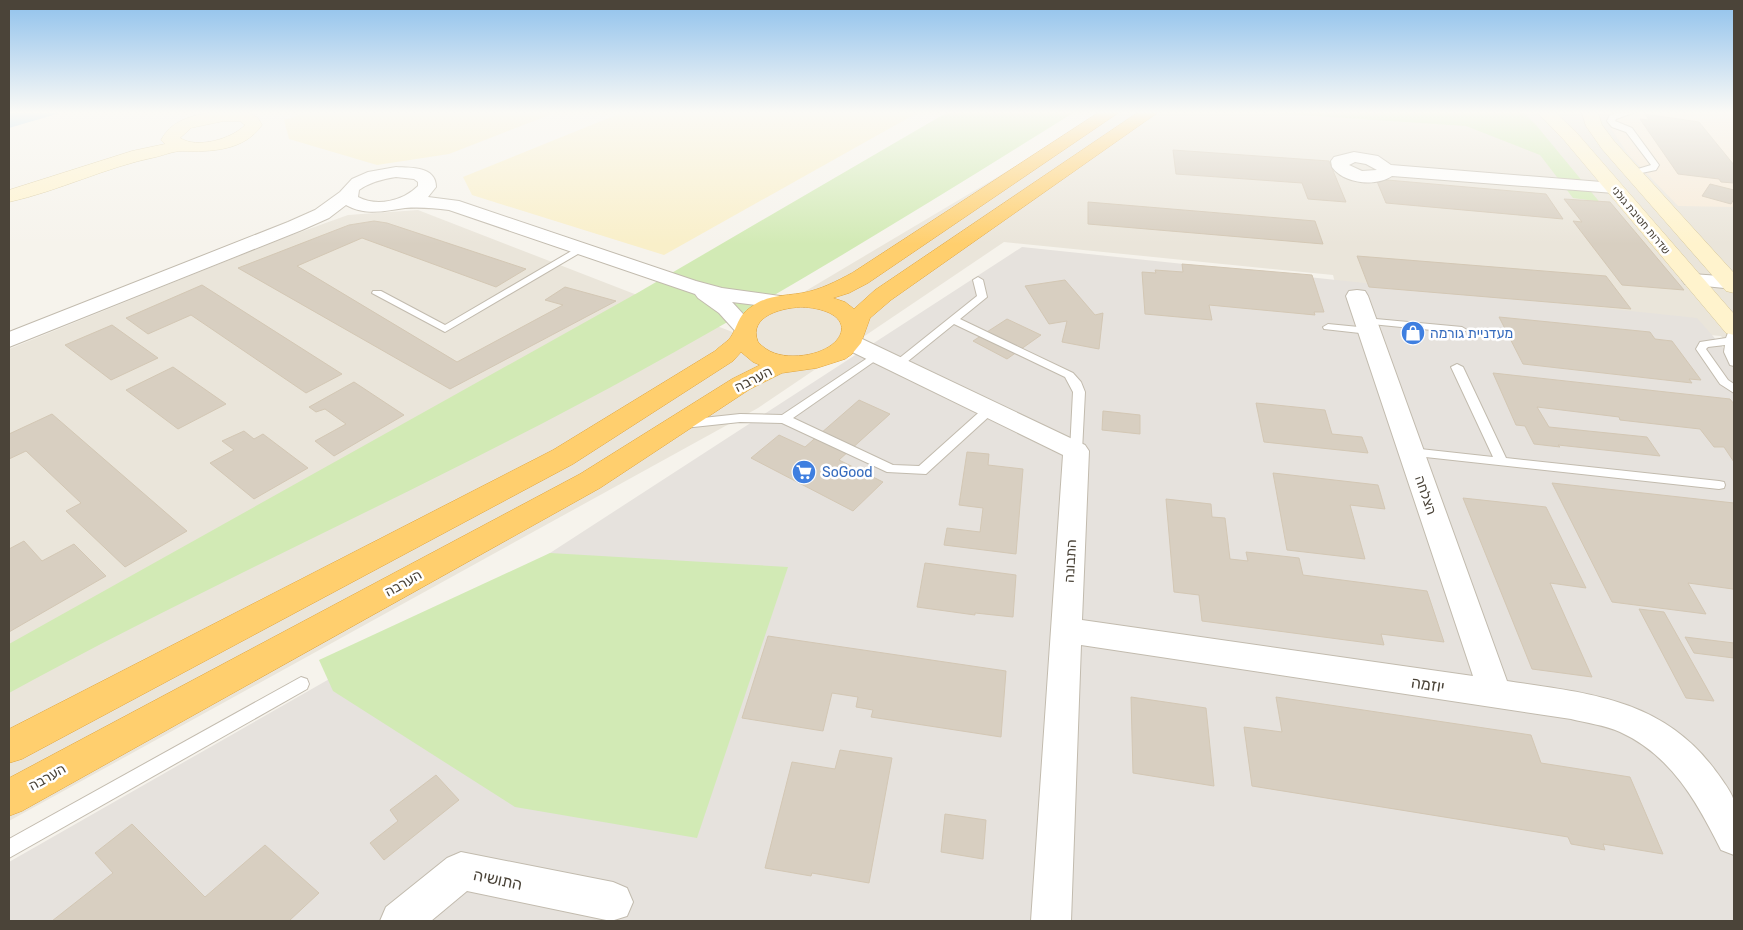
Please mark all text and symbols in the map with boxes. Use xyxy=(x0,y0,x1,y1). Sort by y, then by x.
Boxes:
street label: שדרות חטיבת גולני xyxy=(1608,184,1673,257)
shop icon: מעדניית גורמה xyxy=(1400,320,1426,346)
place label: מעדניית גורמה xyxy=(1430,325,1513,342)
street label: הערבה xyxy=(732,363,775,396)
supermarket icon: SoGood xyxy=(791,459,817,485)
place label: SoGood xyxy=(822,464,873,481)
street label: הצלחה xyxy=(1411,473,1440,517)
street label: התבונה xyxy=(1061,539,1080,583)
street label: הערבה xyxy=(382,566,425,601)
street label: יוזמה xyxy=(1410,673,1446,696)
street label: הערבה xyxy=(26,760,69,795)
street label: התושיה xyxy=(472,865,524,894)

